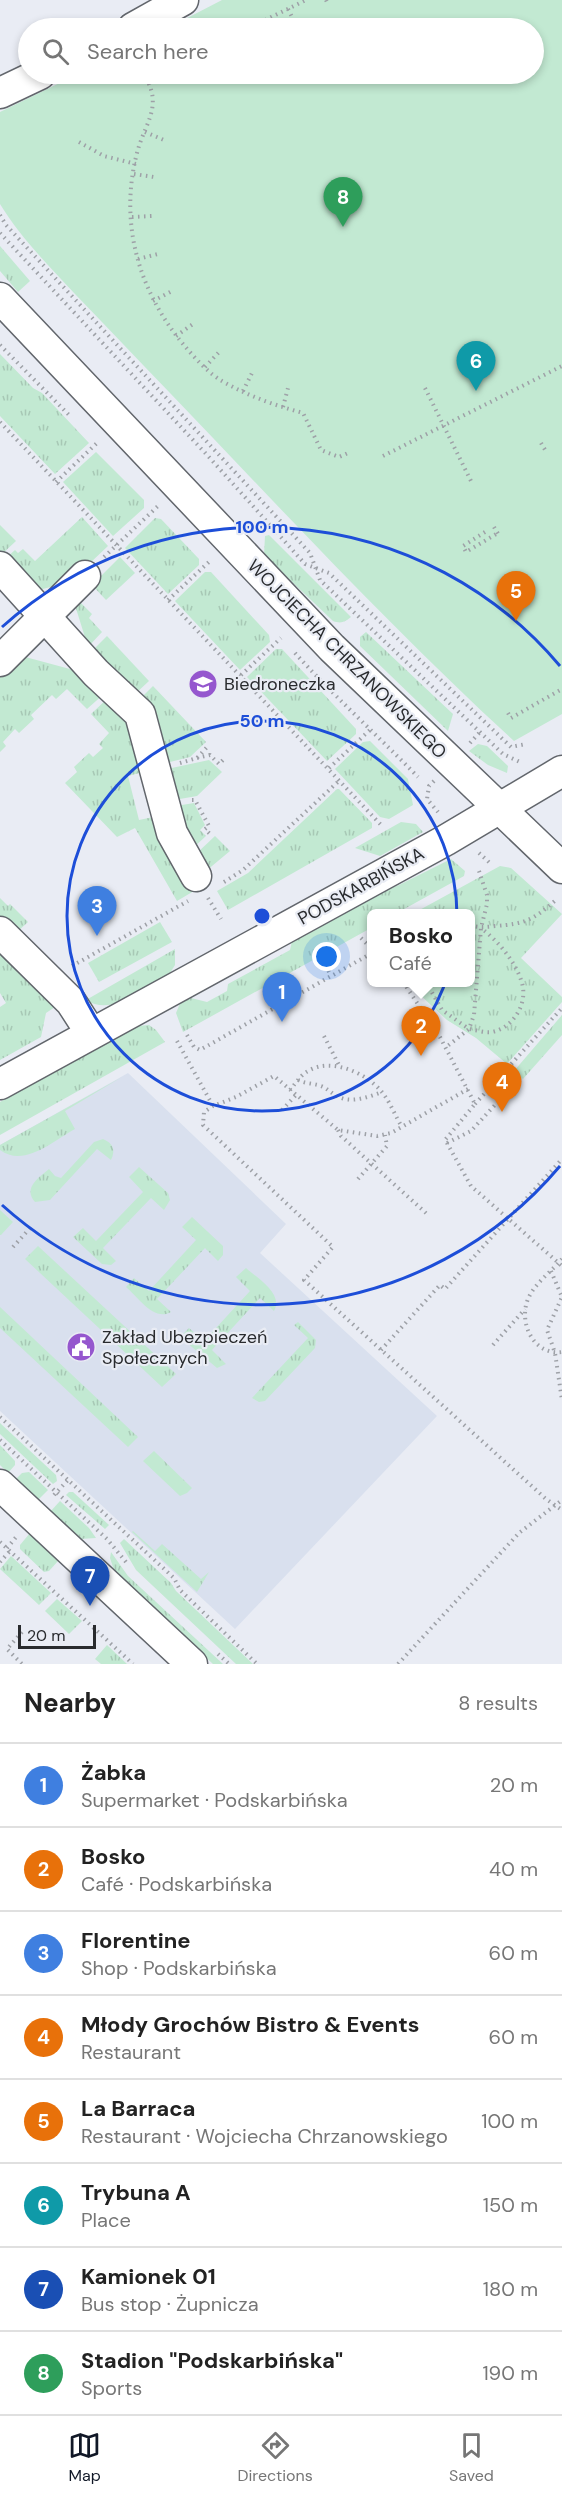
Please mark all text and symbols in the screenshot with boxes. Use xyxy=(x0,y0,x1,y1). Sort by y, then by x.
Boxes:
search box xyxy=(18,18,544,84)
icon: search xyxy=(39,35,72,68)
text: Search here xyxy=(87,37,208,66)
pin: 8 xyxy=(324,178,362,227)
pin: 6 xyxy=(456,342,496,391)
text: 100 m xyxy=(235,515,289,539)
street label: WOJCIECHA CHRZANOWSKIEGO xyxy=(242,554,452,764)
pin: 5 xyxy=(496,572,536,621)
school or university icon: Biedroneczka xyxy=(187,668,219,700)
place label: Biedroneczka xyxy=(224,672,336,696)
text: 50 m xyxy=(239,709,285,733)
street label: PODSKARBIŃSKA xyxy=(294,841,428,931)
pin: 3 xyxy=(78,886,116,936)
centre of rings xyxy=(252,906,272,926)
popup xyxy=(367,909,475,987)
text: Bosko xyxy=(389,921,453,950)
your location xyxy=(312,942,341,971)
text: Café xyxy=(389,950,432,976)
pin: 1 xyxy=(262,972,302,1022)
pin: 2 xyxy=(402,1006,440,1056)
pin: 4 xyxy=(482,1062,522,1112)
place label: Zakład Ubezpieczeń Społecznych xyxy=(102,1325,267,1370)
public building icon: Zakład Ubezpieczeń Społecznych xyxy=(65,1331,97,1363)
pin: 7 xyxy=(70,1556,110,1606)
scale bar xyxy=(18,1622,96,1650)
text: 20 m xyxy=(27,1625,66,1646)
text: Nearby xyxy=(24,1686,116,1720)
text: 8 results xyxy=(458,1690,538,1716)
text: Żabka xyxy=(81,1758,146,1787)
text: 1 xyxy=(40,1772,47,1798)
text: 20 m xyxy=(490,1772,538,1798)
text: Supermarket · Podskarbińska xyxy=(81,1787,348,1813)
text: Bosko xyxy=(81,1842,145,1871)
text: 2 xyxy=(38,1856,49,1882)
text: 40 m xyxy=(489,1856,538,1882)
text: Café · Podskarbińska xyxy=(81,1871,272,1897)
text: Florentine xyxy=(81,1926,191,1955)
text: 3 xyxy=(37,1940,50,1966)
text: 60 m xyxy=(489,1940,538,1966)
text: Shop · Podskarbińska xyxy=(81,1955,277,1981)
text: Młody Grochów Bistro & Events xyxy=(81,2010,419,2039)
text: 4 xyxy=(37,2024,50,2050)
text: 60 m xyxy=(489,2024,538,2050)
text: Restaurant xyxy=(81,2039,181,2065)
text: La Barraca xyxy=(81,2094,195,2123)
text: 5 xyxy=(37,2108,50,2134)
text: 100 m xyxy=(481,2108,538,2134)
text: Restaurant · Wojciecha Chrzanowskiego xyxy=(81,2123,448,2149)
text: Trybuna A xyxy=(81,2178,191,2207)
text: 6 xyxy=(37,2192,50,2218)
text: 150 m xyxy=(483,2192,538,2218)
text: Place xyxy=(81,2207,131,2233)
text: Kamionek 01 xyxy=(81,2262,216,2291)
text: 7 xyxy=(38,2276,49,2302)
text: 180 m xyxy=(483,2276,538,2302)
text: Bus stop · Żupnicza xyxy=(81,2291,259,2317)
text: Stadion "Podskarbińska" xyxy=(81,2346,343,2375)
text: 8 xyxy=(37,2360,50,2386)
text: 190 m xyxy=(482,2360,538,2386)
text: Sports xyxy=(81,2375,142,2401)
tab: Map xyxy=(68,2429,101,2486)
tab: Directions xyxy=(237,2429,313,2486)
tab: Saved xyxy=(449,2429,494,2486)

